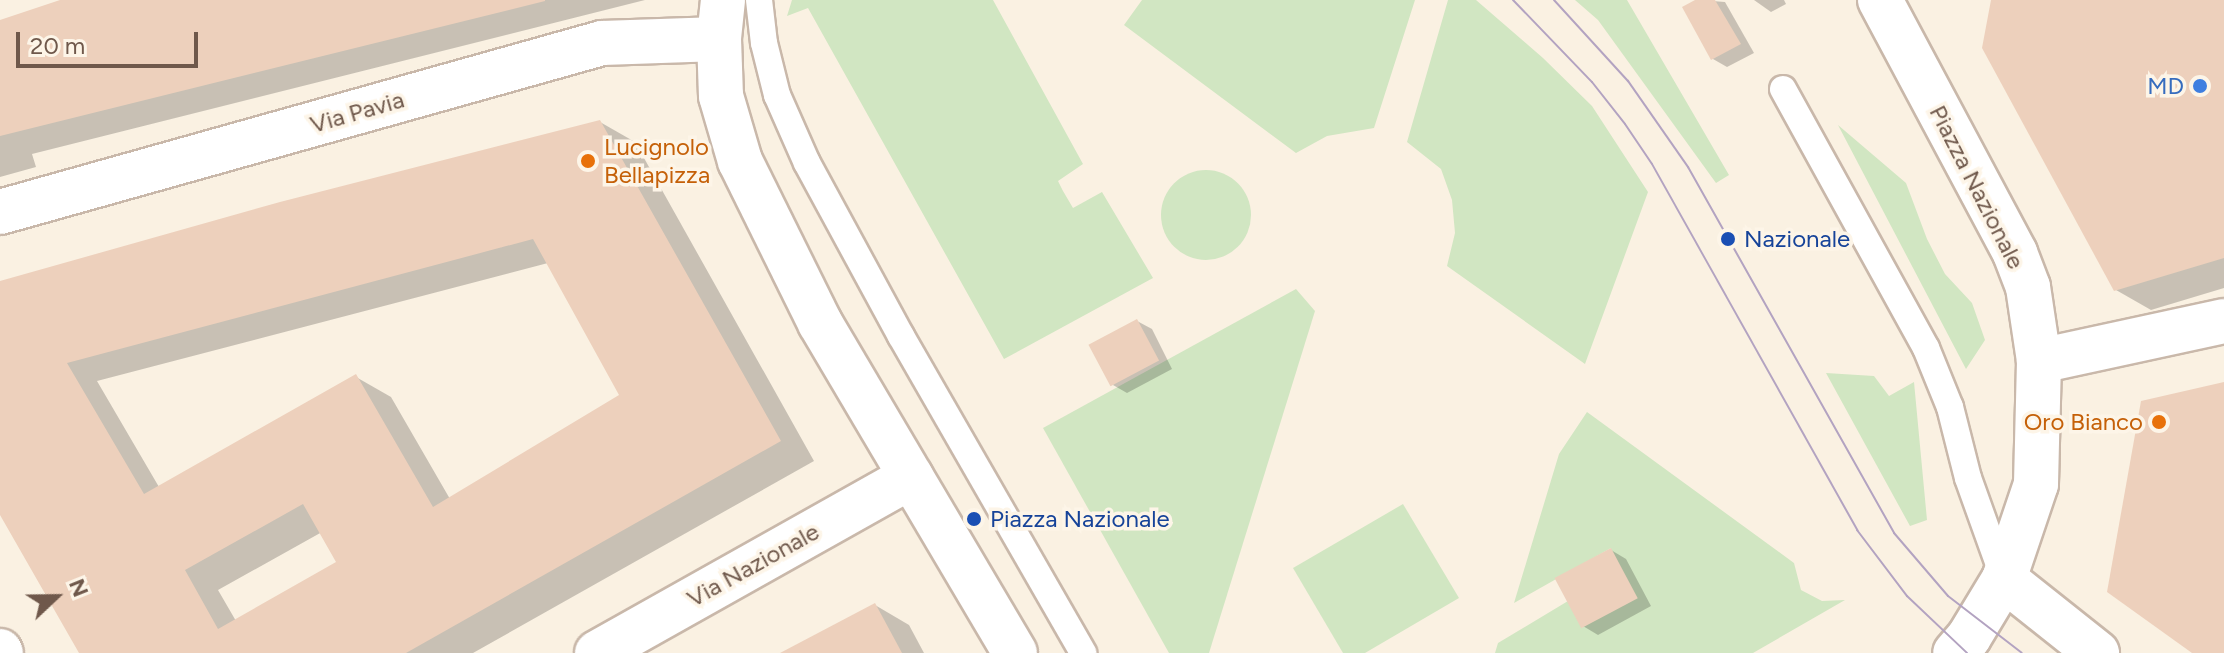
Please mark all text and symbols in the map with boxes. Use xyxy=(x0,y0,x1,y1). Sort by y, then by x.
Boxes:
scale bar xyxy=(20,16,202,66)
text: 20 m xyxy=(30,31,85,60)
place label: MD xyxy=(2147,72,2184,100)
marker: MD xyxy=(2191,77,2209,95)
street label: Via Pavia xyxy=(307,85,407,139)
street label: Piazza Nazionale xyxy=(1923,100,2031,274)
place label: Lucignolo Bellapizza xyxy=(604,133,710,189)
marker: Lucignolo Bellapizza xyxy=(579,152,597,170)
place label: Nazionale xyxy=(1744,225,1850,253)
marker: Nazionale xyxy=(1719,230,1737,248)
place label: Oro Bianco xyxy=(2024,408,2143,436)
marker: Oro Bianco xyxy=(2150,413,2168,431)
place label: Piazza Nazionale xyxy=(990,505,1170,533)
marker: Piazza Nazionale xyxy=(965,510,983,528)
street label: Via Nazionale xyxy=(682,517,824,613)
north arrow xyxy=(16,557,96,637)
text: N xyxy=(63,575,94,601)

